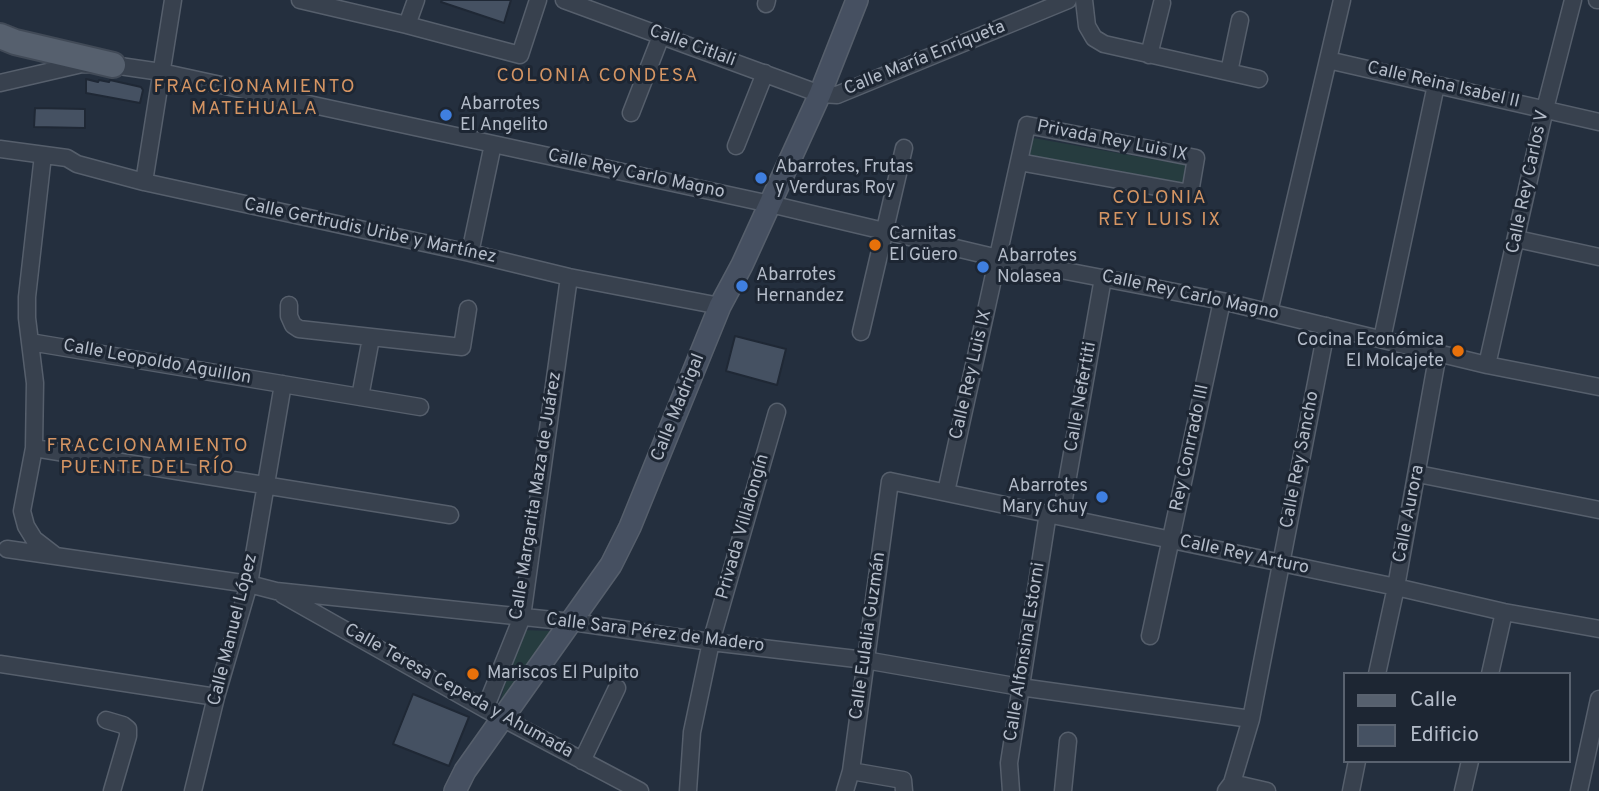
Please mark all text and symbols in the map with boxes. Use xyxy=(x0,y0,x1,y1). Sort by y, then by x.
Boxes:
street label: Calle María Enriqueta xyxy=(841,17,1009,101)
street label: Calle Citlali xyxy=(646,21,738,73)
street label: Calle Reina Isabel II xyxy=(1365,58,1521,114)
district label: COLONIA CONDESA xyxy=(498,66,698,88)
district label: FRACCIONAMIENTO MATEHUALA xyxy=(155,77,355,121)
place label: Abarrotes El Angelito xyxy=(460,94,548,136)
marker: Abarrotes El Angelito xyxy=(438,107,454,123)
street label: Calle Rey Carlos V xyxy=(1503,108,1555,256)
street label: Privada Rey Luis IX xyxy=(1035,117,1189,167)
street label: Calle Rey Carlo Magno xyxy=(545,146,727,204)
place label: Abarrotes, Frutas y Verduras Roy xyxy=(775,157,914,200)
marker: Abarrotes, Frutas y Verduras Roy xyxy=(753,170,769,186)
district label: COLONIA REY LUIS IX xyxy=(1099,188,1221,232)
street label: Calle Gertrudis Uribe y Martínez xyxy=(242,195,498,269)
place label: Carnitas El Güero xyxy=(889,224,958,266)
marker: Carnitas El Güero xyxy=(867,237,883,253)
place label: Abarrotes Nolasea xyxy=(997,246,1077,288)
marker: Abarrotes Nolasea xyxy=(975,259,991,275)
place label: Abarrotes Hernandez xyxy=(756,265,844,308)
street label: Calle Rey Carlo Magno xyxy=(1099,267,1281,325)
marker: Abarrotes Hernandez xyxy=(734,278,750,294)
street label: Calle Rey Luis IX xyxy=(947,308,997,442)
place label: Cocina Económica El Molcajete xyxy=(1297,330,1444,372)
street label: Calle Leopoldo Aguillon xyxy=(61,336,253,390)
street label: Calle Nefertiti xyxy=(1062,340,1102,454)
marker: Cocina Económica El Molcajete xyxy=(1450,343,1466,359)
street label: Calle Madrigal xyxy=(648,351,710,465)
street label: Calle Margarita Maza de Juárez xyxy=(507,370,567,622)
street label: Rey Conrrado III xyxy=(1167,382,1215,514)
street label: Calle Rey Sancho xyxy=(1277,390,1325,530)
district label: FRACCIONAMIENTO PUENTE DEL RÍO xyxy=(48,436,248,480)
street label: Privada Villalongín xyxy=(713,452,775,602)
street label: Calle Aurora xyxy=(1390,463,1430,565)
place label: Abarrotes Mary Chuy xyxy=(1002,476,1088,518)
marker: Abarrotes Mary Chuy xyxy=(1094,489,1110,505)
street label: Calle Rey Arturo xyxy=(1177,532,1311,580)
street label: Calle Eulalia Guzmán xyxy=(847,551,891,721)
street label: Calle Manuel López xyxy=(205,552,263,708)
street label: Calle Alfonsina Estorni xyxy=(1001,561,1051,743)
street label: Calle Sara Pérez de Madero xyxy=(544,610,766,658)
street label: Calle Teresa Cepeda y Ahumada xyxy=(340,620,576,764)
place label: Mariscos El Pulpito xyxy=(487,663,639,685)
marker: Mariscos El Pulpito xyxy=(465,666,481,682)
legend xyxy=(1344,672,1571,763)
text: Calle xyxy=(1410,687,1457,714)
text: Edificio xyxy=(1410,722,1479,749)

